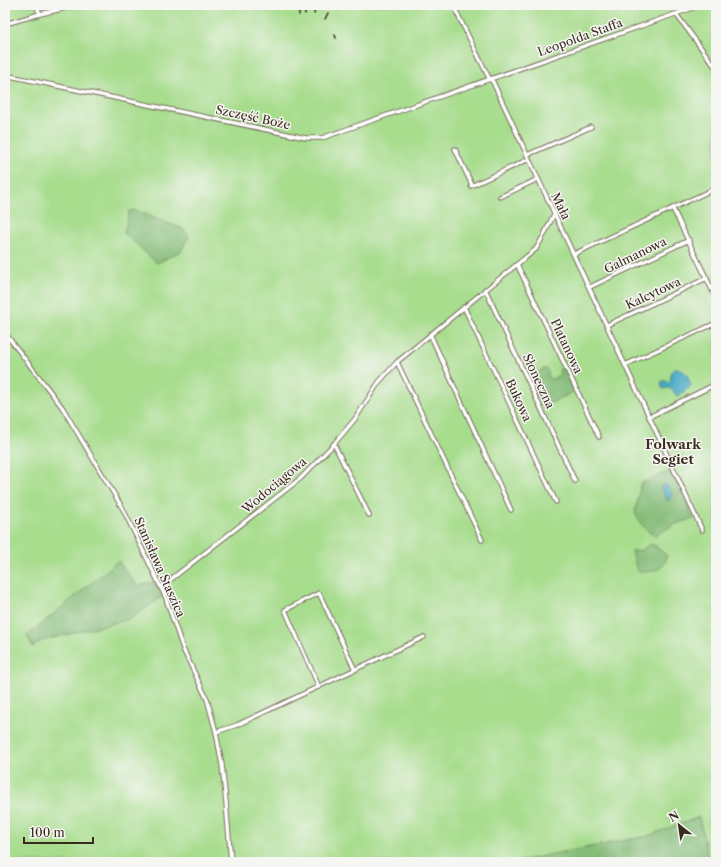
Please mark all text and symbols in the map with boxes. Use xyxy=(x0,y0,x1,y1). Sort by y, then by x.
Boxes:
street label: Leopolda Staffa xyxy=(535,14,625,59)
street label: Szczęść Boże xyxy=(214,102,292,132)
street label: Mała xyxy=(548,190,574,223)
street label: Galmanowa xyxy=(601,233,669,277)
street label: Kalcytowa xyxy=(623,273,684,312)
street label: Platanowa xyxy=(548,316,587,376)
street label: Słoneczna xyxy=(520,351,558,411)
street label: Bukowa xyxy=(503,376,536,424)
district label: Folwark Segiet xyxy=(645,436,701,467)
street label: Wodociągowa xyxy=(238,453,310,517)
street label: Stanisława Staszica xyxy=(131,515,189,620)
north arrow xyxy=(659,805,699,845)
text: N xyxy=(666,808,682,825)
scale bar xyxy=(24,819,93,845)
text: 100 m xyxy=(30,825,65,840)

